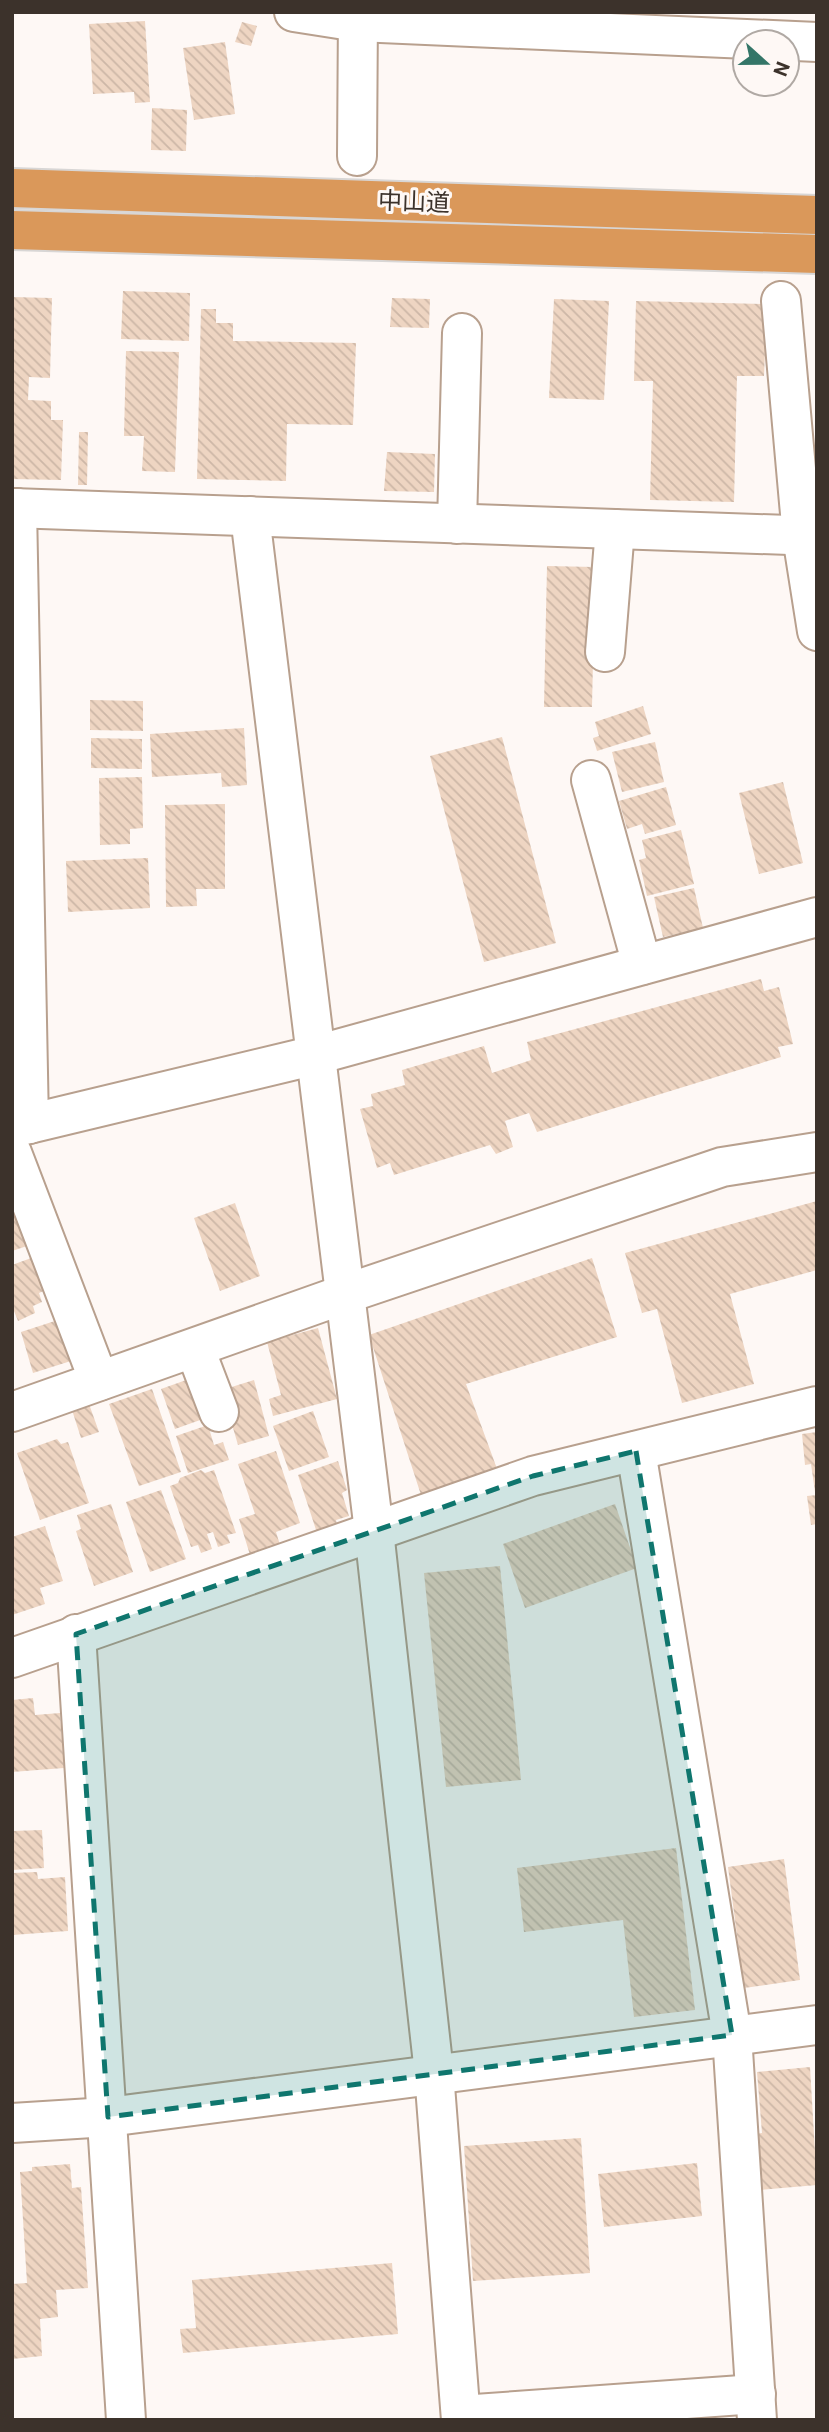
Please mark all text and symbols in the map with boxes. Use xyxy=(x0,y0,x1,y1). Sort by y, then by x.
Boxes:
north arrow xyxy=(731,28,801,98)
text: N xyxy=(768,59,795,79)
street label: 中山道 xyxy=(378,187,450,217)

